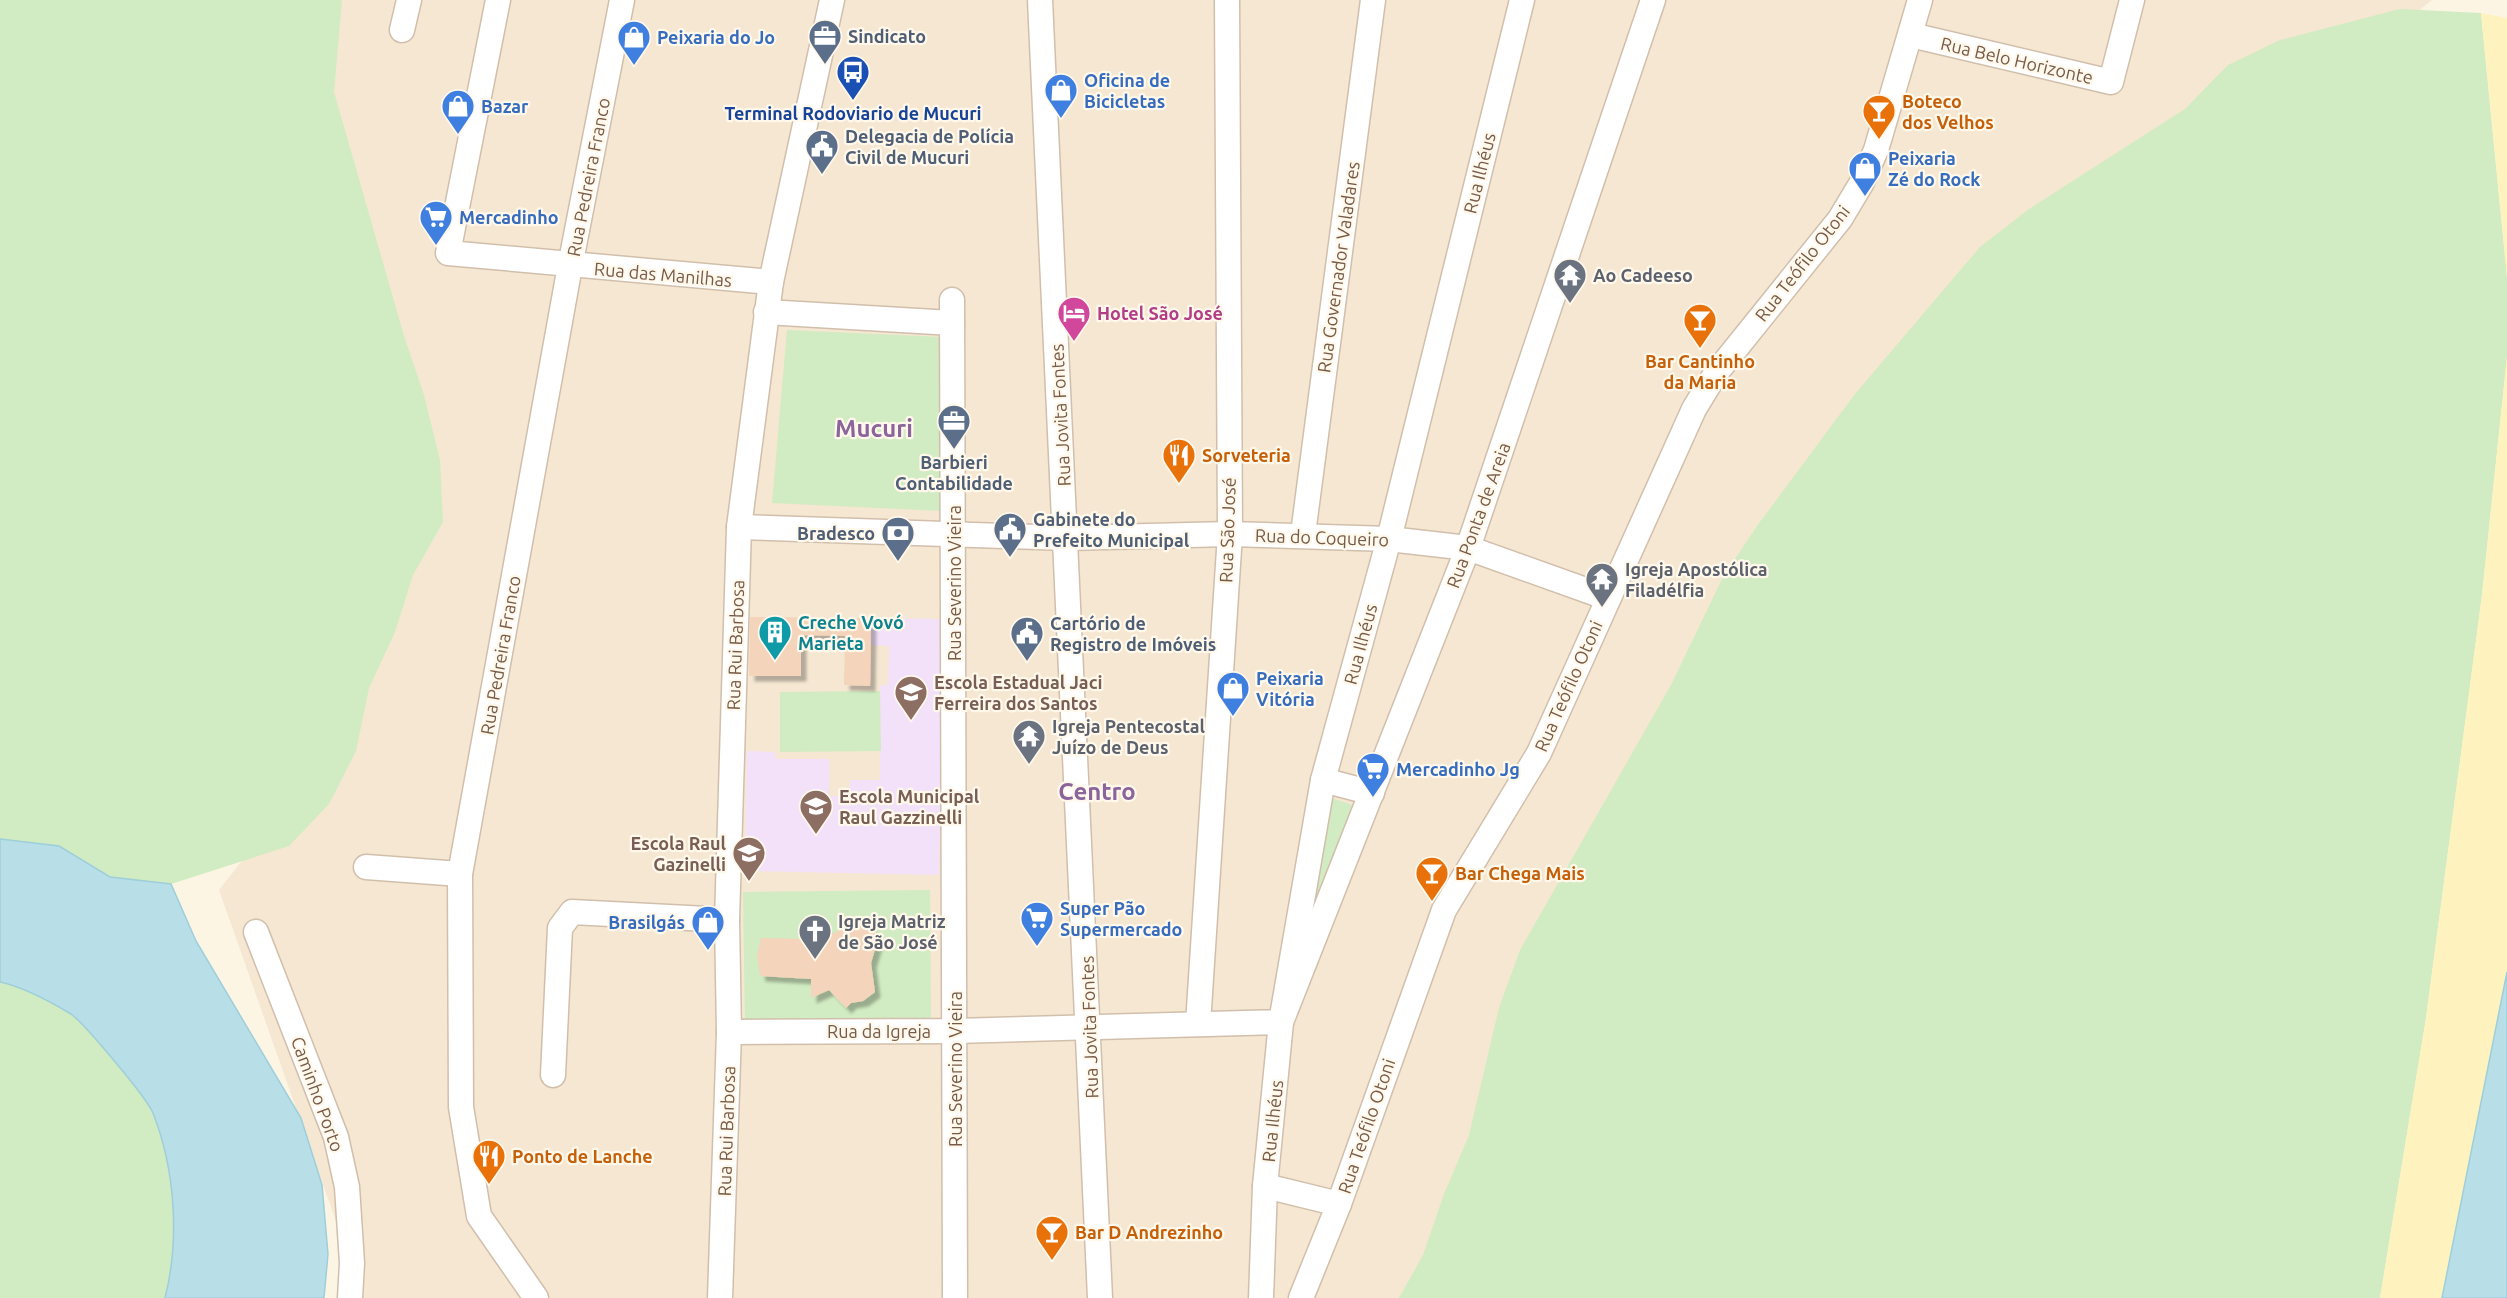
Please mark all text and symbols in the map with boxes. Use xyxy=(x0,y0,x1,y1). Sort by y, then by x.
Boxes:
office icon: Sindicato xyxy=(807,18,843,65)
shop icon: Peixaria do Jo xyxy=(616,19,652,66)
place label: Sindicato xyxy=(848,26,926,46)
place label: Peixaria do Jo xyxy=(657,27,775,47)
street label: Rua Belo Horizonte xyxy=(1939,33,2095,87)
bus stop icon: Terminal Rodoviario de Mucuri xyxy=(835,54,871,101)
place label: Oficina de Bicicletas xyxy=(1084,70,1170,111)
shop icon: Oficina de Bicicletas xyxy=(1043,72,1079,119)
shop icon: Bazar xyxy=(440,88,476,135)
place label: Boteco dos Velhos xyxy=(1902,91,1994,132)
bar icon: Boteco dos Velhos xyxy=(1861,93,1897,140)
place label: Bazar xyxy=(481,96,529,116)
street label: Rua Pedreira Franco xyxy=(563,96,613,258)
place label: Terminal Rodoviario de Mucuri xyxy=(724,103,982,123)
place label: Delegacia de Polícia Civil de Mucuri xyxy=(845,126,1014,167)
public building icon: Delegacia de Polícia Civil de Mucuri xyxy=(804,128,840,175)
street label: Rua Ilhéus xyxy=(1459,130,1499,215)
place label: Peixaria Zé do Rock xyxy=(1888,148,1980,189)
shop icon: Peixaria Zé do Rock xyxy=(1847,150,1883,197)
street label: Rua Governador Valadares xyxy=(1313,160,1363,374)
supermarket icon: Mercadinho xyxy=(418,199,454,246)
street label: Rua Teófilo Otoni xyxy=(1751,201,1853,325)
place label: Mercadinho xyxy=(459,207,559,227)
temple icon: Ao Cadeeso xyxy=(1552,257,1588,304)
street label: Rua das Manilhas xyxy=(593,258,733,290)
place label: Ao Cadeeso xyxy=(1593,265,1693,285)
hotel icon: Hotel São José xyxy=(1056,295,1092,342)
bar icon: Bar Cantinho da Maria xyxy=(1682,302,1718,349)
place label: Hotel São José xyxy=(1097,303,1223,323)
street label: Rua Jovita Fontes xyxy=(1046,343,1074,487)
place label: Bar Cantinho da Maria xyxy=(1645,351,1755,392)
office icon: Barbieri Contabilidade xyxy=(936,403,972,450)
district label: Mucuri xyxy=(835,415,913,442)
restaurant icon: Sorveteria xyxy=(1161,437,1197,484)
street label: Rua Ponta de Areia xyxy=(1442,440,1514,590)
place label: Sorveteria xyxy=(1202,445,1291,465)
place label: Barbieri Contabilidade xyxy=(895,452,1013,493)
street label: Rua São José xyxy=(1215,477,1239,583)
street label: Rua Severino Vieira xyxy=(944,505,964,661)
place label: Gabinete do Prefeito Municipal xyxy=(1033,509,1190,550)
public building icon: Gabinete do Prefeito Municipal xyxy=(992,511,1028,558)
bank icon: Bradesco xyxy=(880,515,916,562)
place label: Bradesco xyxy=(797,523,875,543)
street label: Rua do Coqueiro xyxy=(1255,525,1389,549)
place label: Igreja Apostólica Filadélfia xyxy=(1625,559,1768,600)
temple icon: Igreja Apostólica Filadélfia xyxy=(1584,561,1620,608)
street label: Rua Pedreira Franco xyxy=(476,574,524,736)
street label: Rua Rui Barbosa xyxy=(723,579,747,711)
street label: Rua Ilhéus xyxy=(1340,601,1380,686)
place label: Creche Vovó Marieta xyxy=(798,612,904,653)
place label: Cartório de Registro de Imóveis xyxy=(1050,613,1216,654)
building icon: Creche Vovó Marieta xyxy=(757,614,793,661)
public building icon: Cartório de Registro de Imóveis xyxy=(1009,615,1045,662)
street label: Rua Teófilo Otoni xyxy=(1530,617,1606,755)
place label: Peixaria Vitória xyxy=(1256,668,1324,709)
shop icon: Peixaria Vitória xyxy=(1215,670,1251,717)
place label: Escola Estadual Jaci Ferreira dos Santos xyxy=(934,672,1102,713)
school or university icon: Escola Estadual Jaci Ferreira dos Santos xyxy=(893,674,929,721)
place label: Igreja Pentecostal Juízo de Deus xyxy=(1052,716,1206,757)
temple icon: Igreja Pentecostal Juízo de Deus xyxy=(1011,718,1047,765)
supermarket icon: Mercadinho Jg xyxy=(1355,751,1391,798)
place label: Mercadinho Jg xyxy=(1396,759,1520,779)
district label: Centro xyxy=(1058,778,1136,805)
place label: Escola Municipal Raul Gazzinelli xyxy=(839,786,980,827)
school or university icon: Escola Municipal Raul Gazzinelli xyxy=(798,788,834,835)
place label: Escola Raul Gazinelli xyxy=(631,833,727,874)
school or university icon: Escola Raul Gazinelli xyxy=(731,835,767,882)
bar icon: Bar Chega Mais xyxy=(1414,855,1450,902)
place label: Bar Chega Mais xyxy=(1455,863,1585,883)
place label: Super Pão Supermercado xyxy=(1060,898,1182,939)
supermarket icon: Super Pão Supermercado xyxy=(1019,900,1055,947)
shop icon: Brasilgás xyxy=(690,904,726,951)
place label: Igreja Matriz de São José xyxy=(838,911,946,952)
place label: Brasilgás xyxy=(608,912,685,932)
church icon: Igreja Matriz de São José xyxy=(797,913,833,960)
street label: Rua Jovita Fontes xyxy=(1077,955,1101,1099)
street label: Rua Severino Vieira xyxy=(945,991,965,1147)
street label: Rua da Igreja xyxy=(827,1021,931,1041)
street label: Caminho Porto xyxy=(288,1034,348,1154)
street label: Rua Teófilo Otoni xyxy=(1334,1056,1398,1196)
street label: Rua Rui Barbosa xyxy=(714,1065,738,1197)
street label: Rua Ilhéus xyxy=(1258,1079,1286,1163)
restaurant icon: Ponto de Lanche xyxy=(471,1138,507,1185)
place label: Ponto de Lanche xyxy=(512,1146,653,1166)
bar icon: Bar D Andrezinho xyxy=(1034,1214,1070,1261)
place label: Bar D Andrezinho xyxy=(1075,1222,1223,1242)

